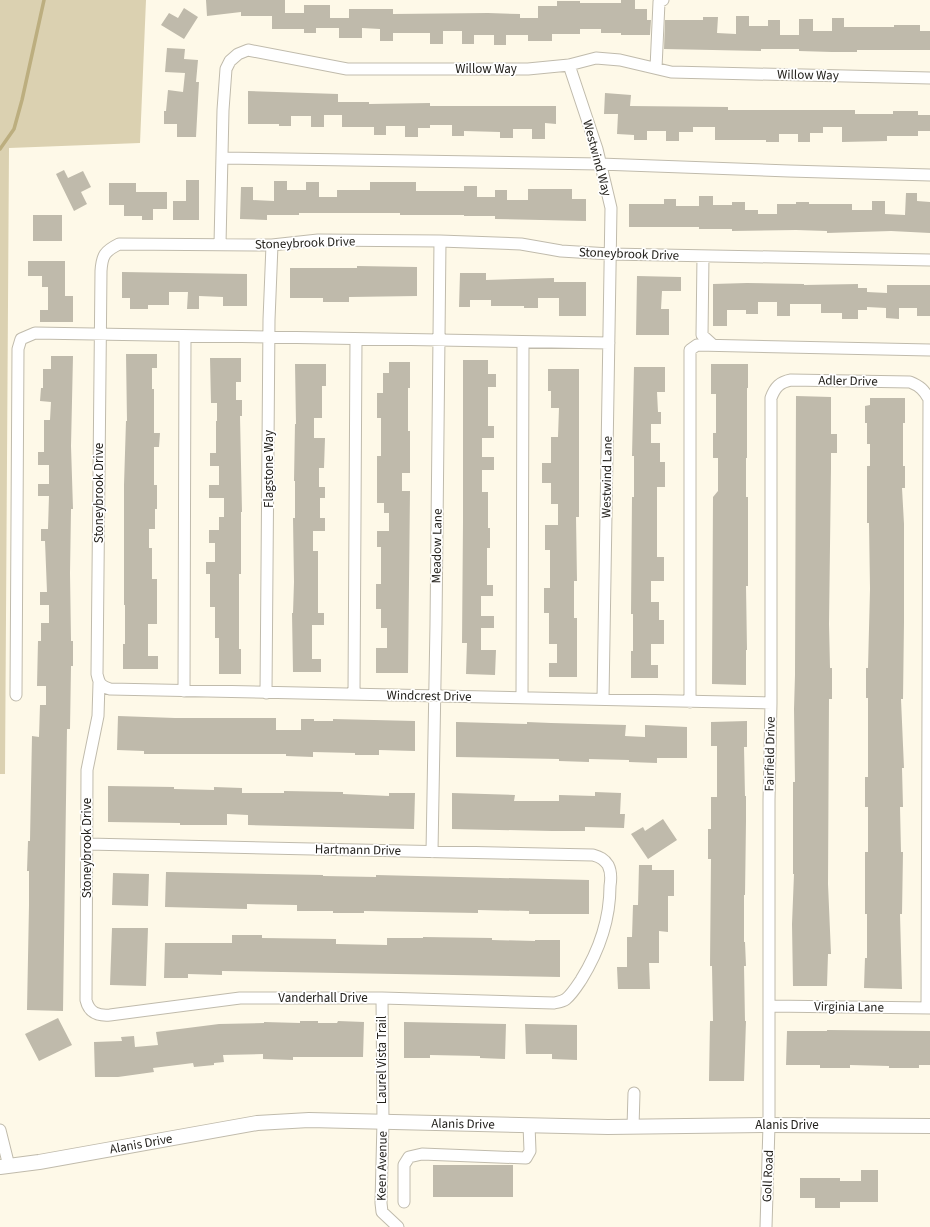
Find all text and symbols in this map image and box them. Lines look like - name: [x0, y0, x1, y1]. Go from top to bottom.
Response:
- street label: Willow Way: [455, 60, 517, 78]
- street label: Willow Way: [777, 65, 839, 85]
- street label: Westwind Way: [578, 118, 616, 198]
- street label: Stoneybrook Drive: [254, 232, 356, 254]
- street label: Stoneybrook Drive: [578, 243, 680, 265]
- street label: Adler Drive: [818, 371, 878, 391]
- street label: Flagstone Way: [260, 430, 278, 508]
- street label: Westwind Lane: [597, 436, 617, 518]
- street label: Stoneybrook Drive: [90, 443, 108, 543]
- street label: Meadow Lane: [427, 508, 447, 584]
- street label: Windcrest Drive: [386, 686, 472, 706]
- street label: Fairfield Drive: [760, 716, 780, 792]
- street label: Stoneybrook Drive: [78, 798, 96, 898]
- street label: Hartmann Drive: [315, 840, 401, 860]
- street label: Vanderhall Drive: [278, 989, 368, 1007]
- street label: Virginia Lane: [814, 997, 884, 1017]
- street label: Laurel Vista Trail: [373, 1016, 391, 1104]
- street label: Alanis Drive: [431, 1114, 495, 1134]
- street label: Alanis Drive: [755, 1116, 819, 1134]
- street label: Alanis Drive: [108, 1130, 174, 1158]
- street label: Keen Avenue: [372, 1131, 392, 1201]
- street label: Goll Road: [758, 1150, 778, 1202]

